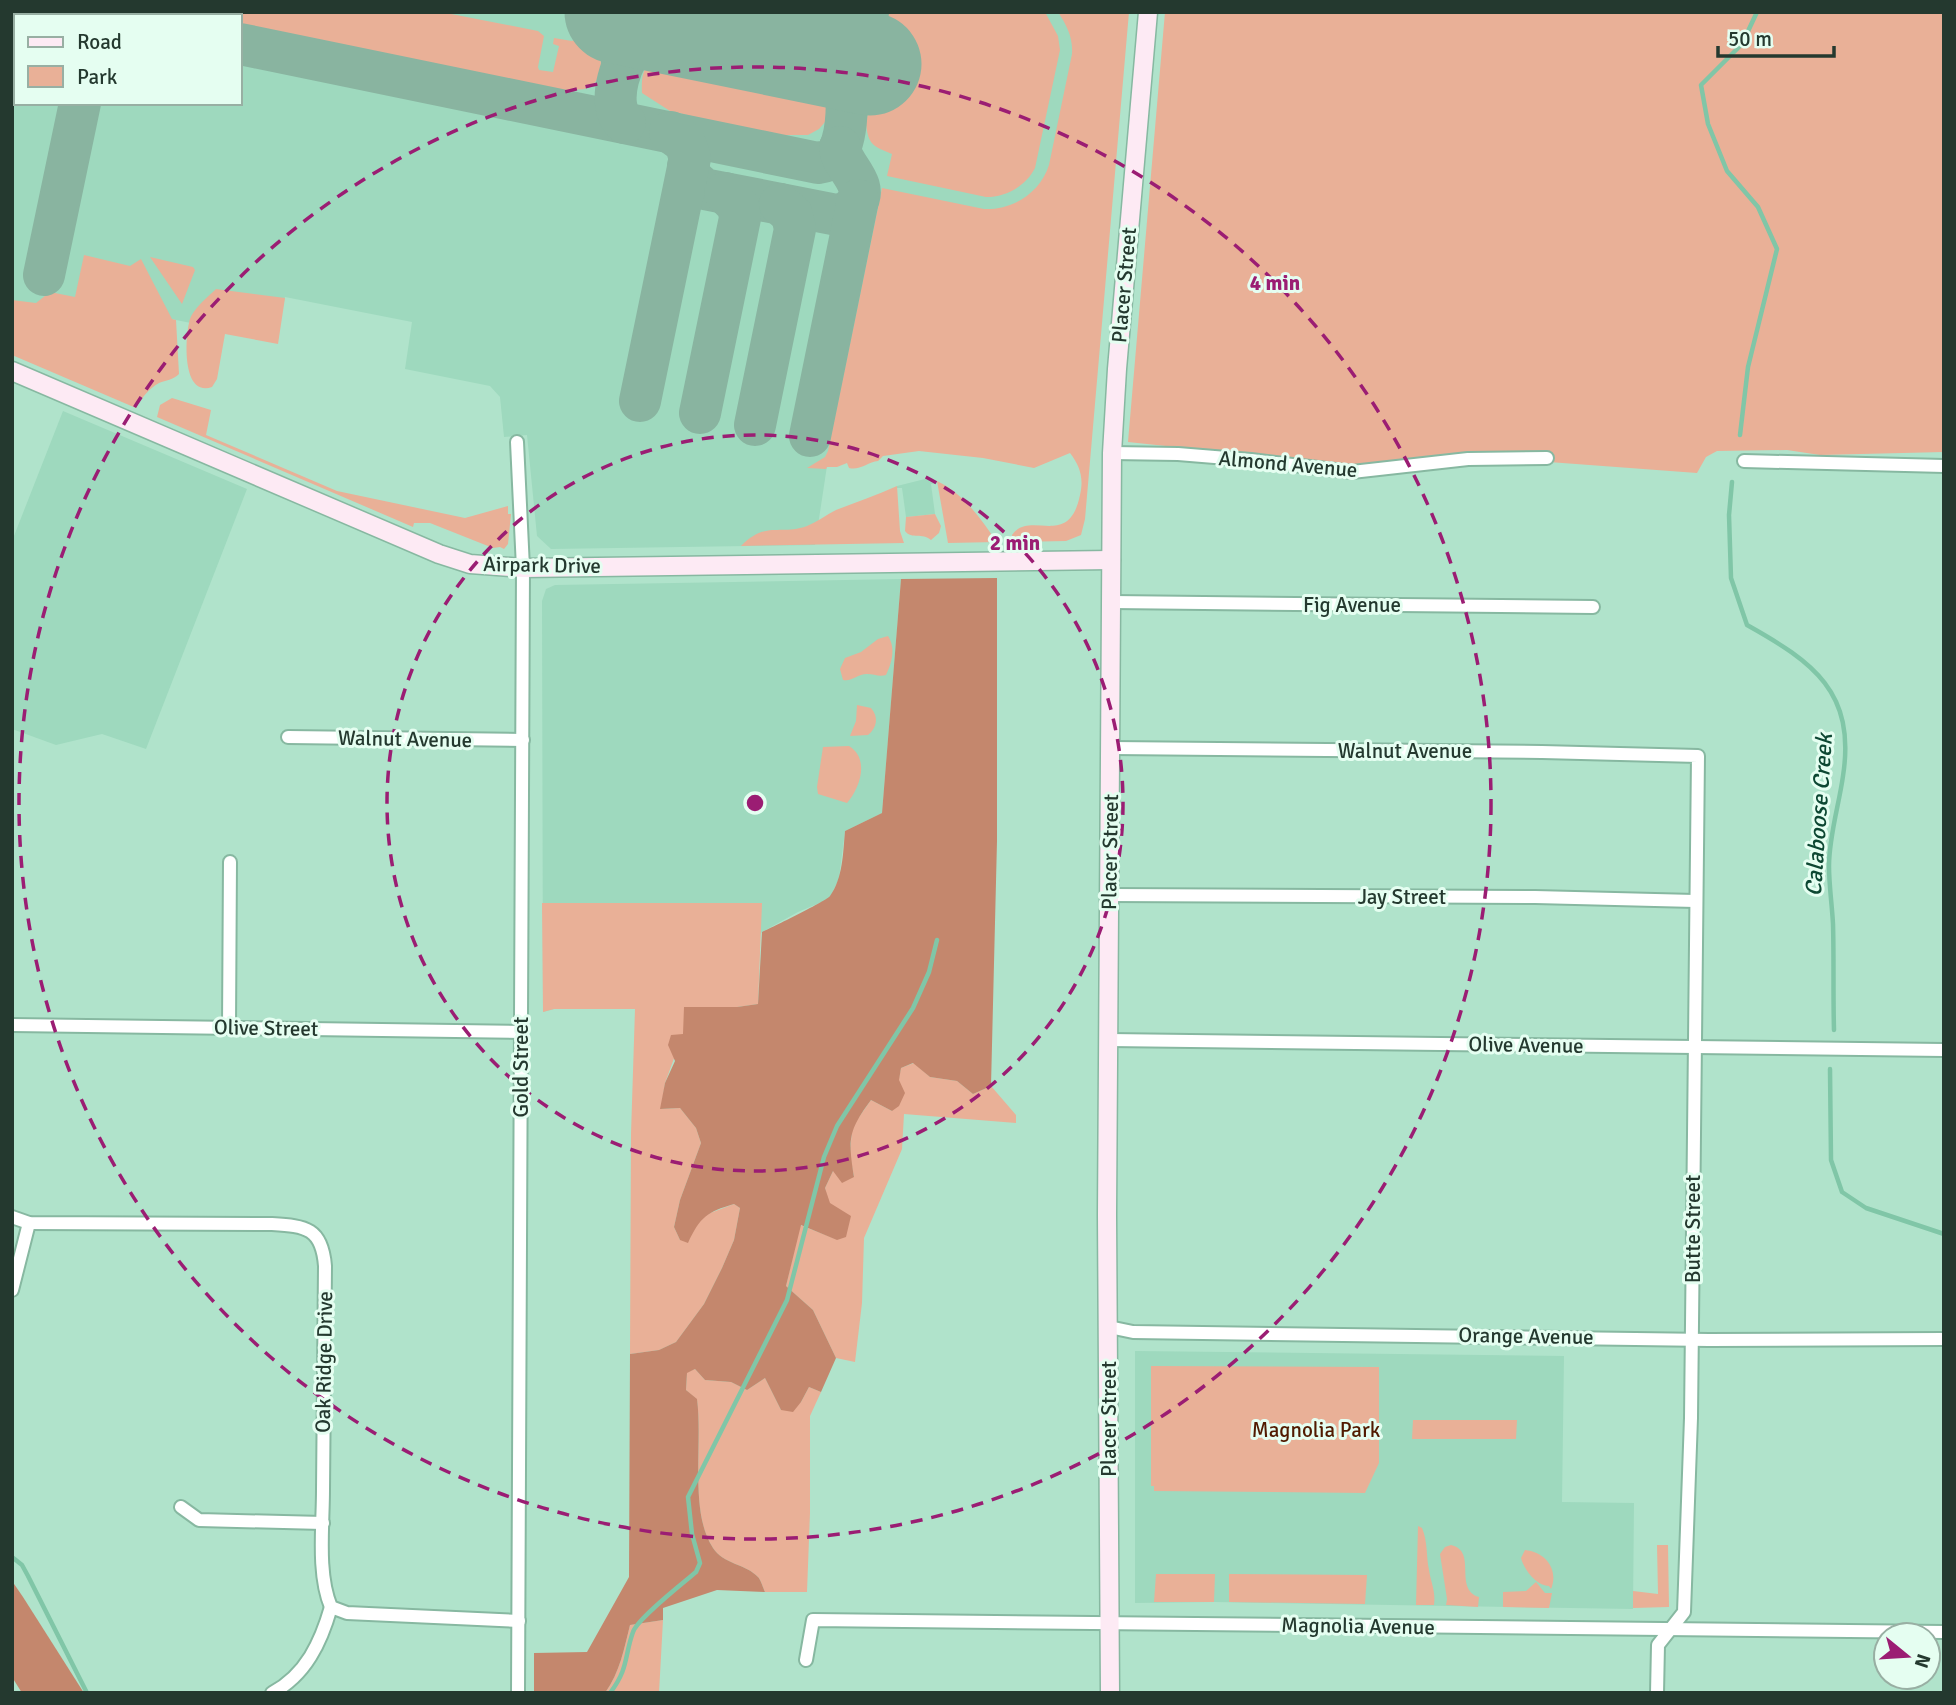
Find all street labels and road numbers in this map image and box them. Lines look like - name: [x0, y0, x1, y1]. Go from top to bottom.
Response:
- street label: Placer Street: [1106, 226, 1142, 344]
- street label: Almond Avenue: [1217, 445, 1359, 483]
- street label: Airpark Drive: [483, 551, 601, 579]
- street label: Fig Avenue: [1303, 592, 1401, 618]
- street label: Walnut Avenue: [338, 725, 472, 753]
- street label: Walnut Avenue: [1338, 738, 1472, 764]
- street label: Placer Street: [1096, 794, 1124, 910]
- street label: Jay Street: [1358, 884, 1446, 910]
- street label: Olive Street: [214, 1014, 318, 1042]
- street label: Gold Street: [508, 1017, 534, 1117]
- street label: Olive Avenue: [1468, 1031, 1584, 1059]
- street label: Butte Street: [1680, 1175, 1706, 1283]
- street label: Oak Ridge Drive: [310, 1291, 338, 1433]
- street label: Orange Avenue: [1458, 1322, 1594, 1350]
- street label: Placer Street: [1096, 1361, 1122, 1477]
- street label: Magnolia Avenue: [1281, 1612, 1435, 1640]

